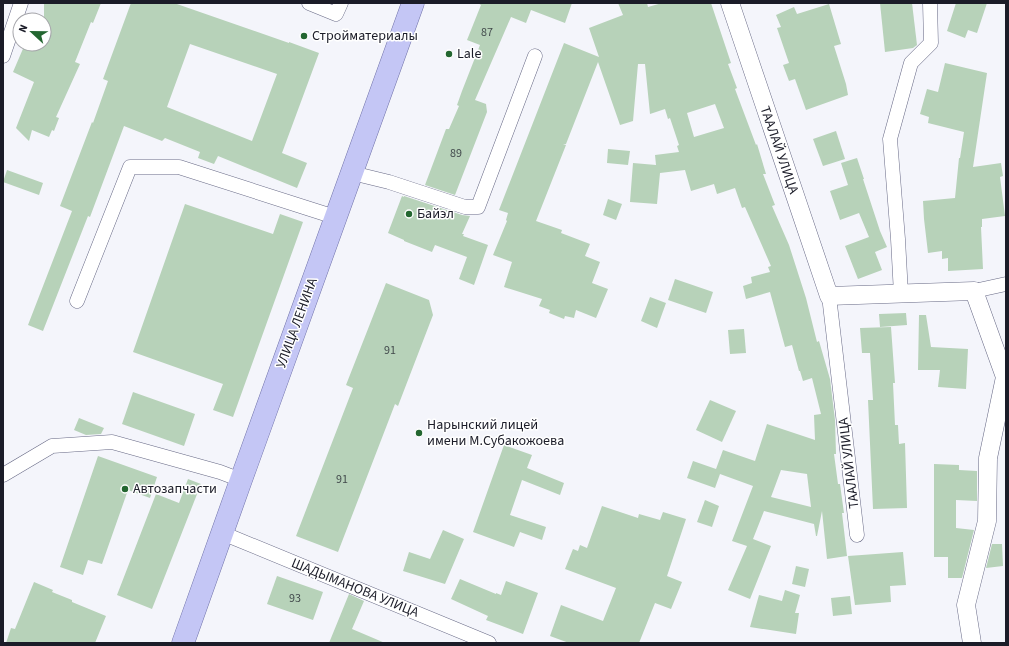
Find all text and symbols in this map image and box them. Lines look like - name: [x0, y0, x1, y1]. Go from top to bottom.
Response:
- north arrow: [12, 12, 52, 52]
- text: N: [15, 22, 32, 35]
- house number: 87: [481, 24, 493, 41]
- place label: Стройматериалы: [312, 26, 418, 46]
- marker: Стройматериалы: [299, 31, 309, 41]
- place label: Lale: [457, 44, 481, 64]
- marker: Lale: [444, 49, 454, 59]
- street label: ТААЛАЙ УЛИЦА: [755, 103, 803, 197]
- house number: 89: [450, 145, 462, 162]
- place label: Байэл: [417, 204, 454, 224]
- marker: Байэл: [404, 209, 414, 219]
- street label: УЛИЦА ЛЕНИНА: [271, 275, 323, 371]
- house number: 91: [384, 342, 396, 359]
- place label: Нарынский лицей имени М.Субакожоева: [427, 415, 564, 451]
- street label: ТААЛАЙ УЛИЦА: [833, 416, 865, 510]
- marker: Нарынский лицей имени М.Субакожоева: [414, 428, 424, 438]
- house number: 91: [336, 471, 348, 488]
- place label: Автозапчасти: [133, 479, 217, 499]
- marker: Автозапчасти: [120, 484, 130, 494]
- street label: ШАДЫМАНОВА УЛИЦА: [288, 553, 422, 623]
- house number: 93: [289, 590, 301, 607]

